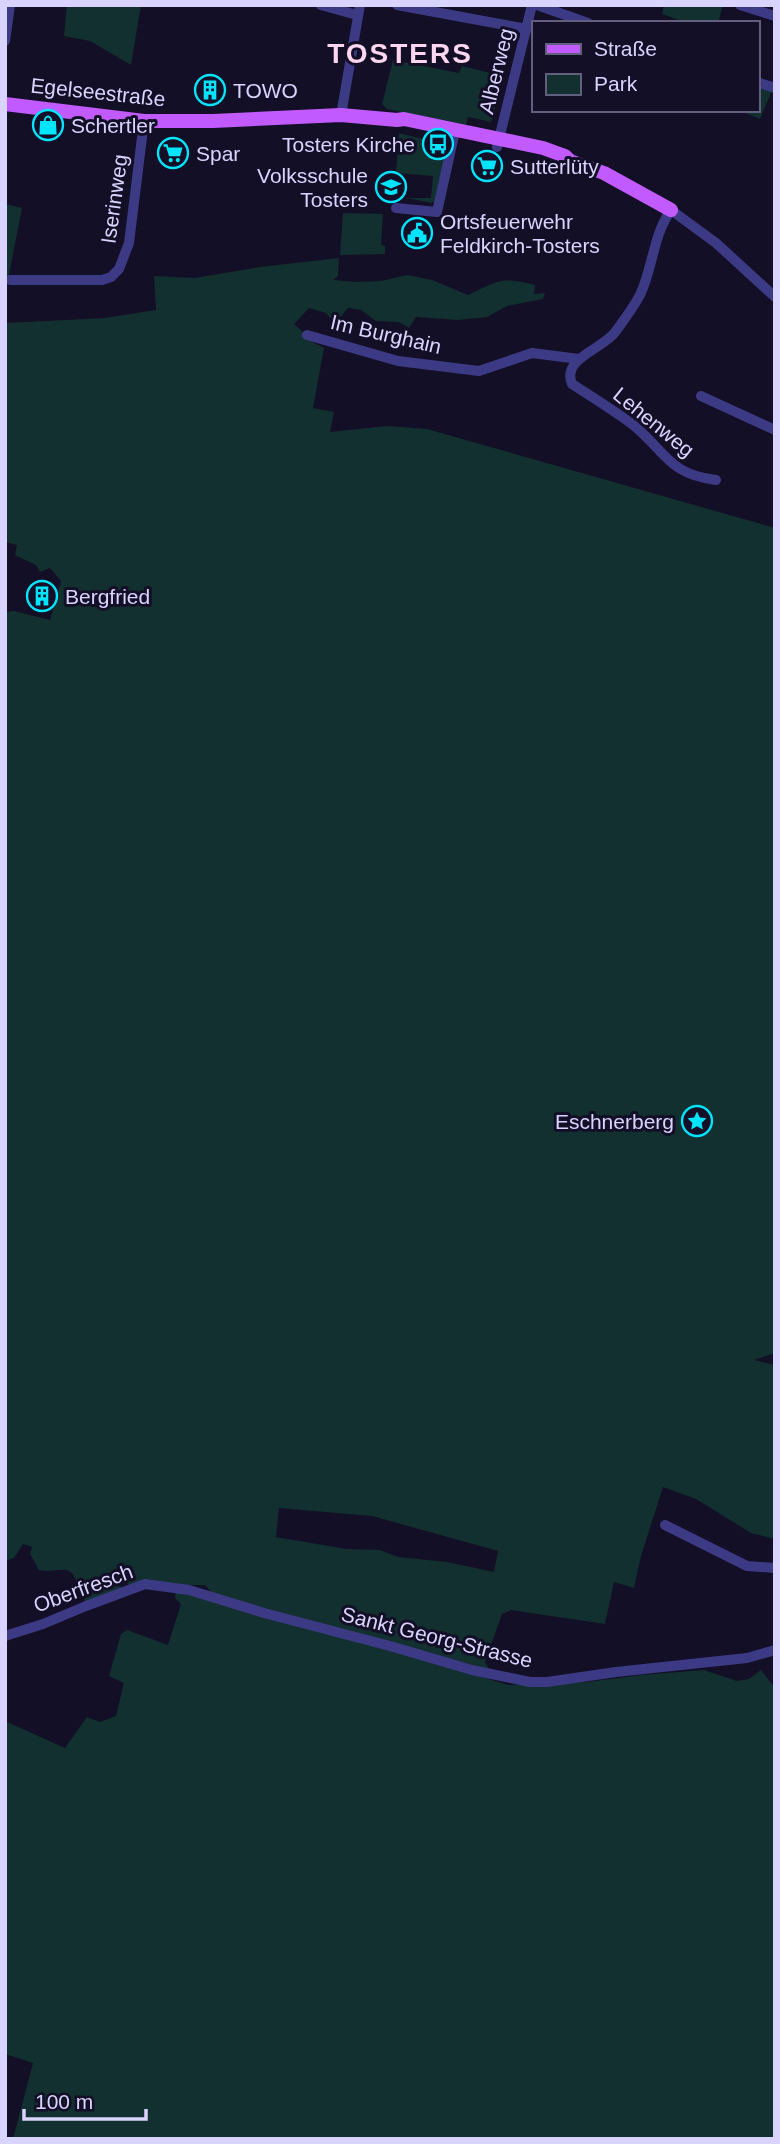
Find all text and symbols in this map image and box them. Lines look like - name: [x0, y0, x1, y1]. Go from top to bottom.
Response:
- legend: [532, 21, 759, 112]
- street label: Alberweg: [474, 26, 518, 116]
- text: Straße: [594, 37, 657, 60]
- district label: TOSTERS: [327, 38, 473, 69]
- text: Park: [594, 72, 638, 95]
- street label: Egelseestraße: [29, 73, 167, 111]
- building icon: TOWO: [193, 73, 227, 107]
- place label: TOWO: [233, 79, 298, 102]
- shop icon: Schertler: [31, 108, 65, 142]
- place label: Schertler: [71, 114, 155, 137]
- bus stop icon: Tosters Kirche: [421, 127, 455, 161]
- place label: Tosters Kirche: [282, 133, 415, 156]
- supermarket icon: Spar: [156, 136, 190, 170]
- place label: Spar: [196, 142, 240, 165]
- supermarket icon: Sutterlüty: [470, 149, 504, 183]
- street label: Iserinweg: [96, 153, 132, 245]
- place label: Sutterlüty: [510, 155, 599, 178]
- place label: Volksschule Tosters: [257, 164, 368, 211]
- school or university icon: Volksschule Tosters: [374, 170, 408, 204]
- place label: Ortsfeuerwehr Feldkirch-Tosters: [440, 210, 600, 257]
- public building icon: Ortsfeuerwehr Feldkirch-Tosters: [400, 216, 434, 250]
- street label: Im Burghain: [328, 310, 444, 358]
- street label: Lehenweg: [609, 383, 699, 461]
- building icon: Bergfried: [25, 579, 59, 613]
- place label: Bergfried: [65, 585, 150, 608]
- place icon: Eschnerberg: [680, 1104, 714, 1138]
- place label: Eschnerberg: [555, 1110, 674, 1133]
- street label: Oberfresch: [30, 1559, 136, 1617]
- street label: Sankt Georg-Strasse: [339, 1602, 535, 1672]
- scale bar: [24, 2078, 147, 2122]
- text: 100 m: [35, 2090, 93, 2113]

